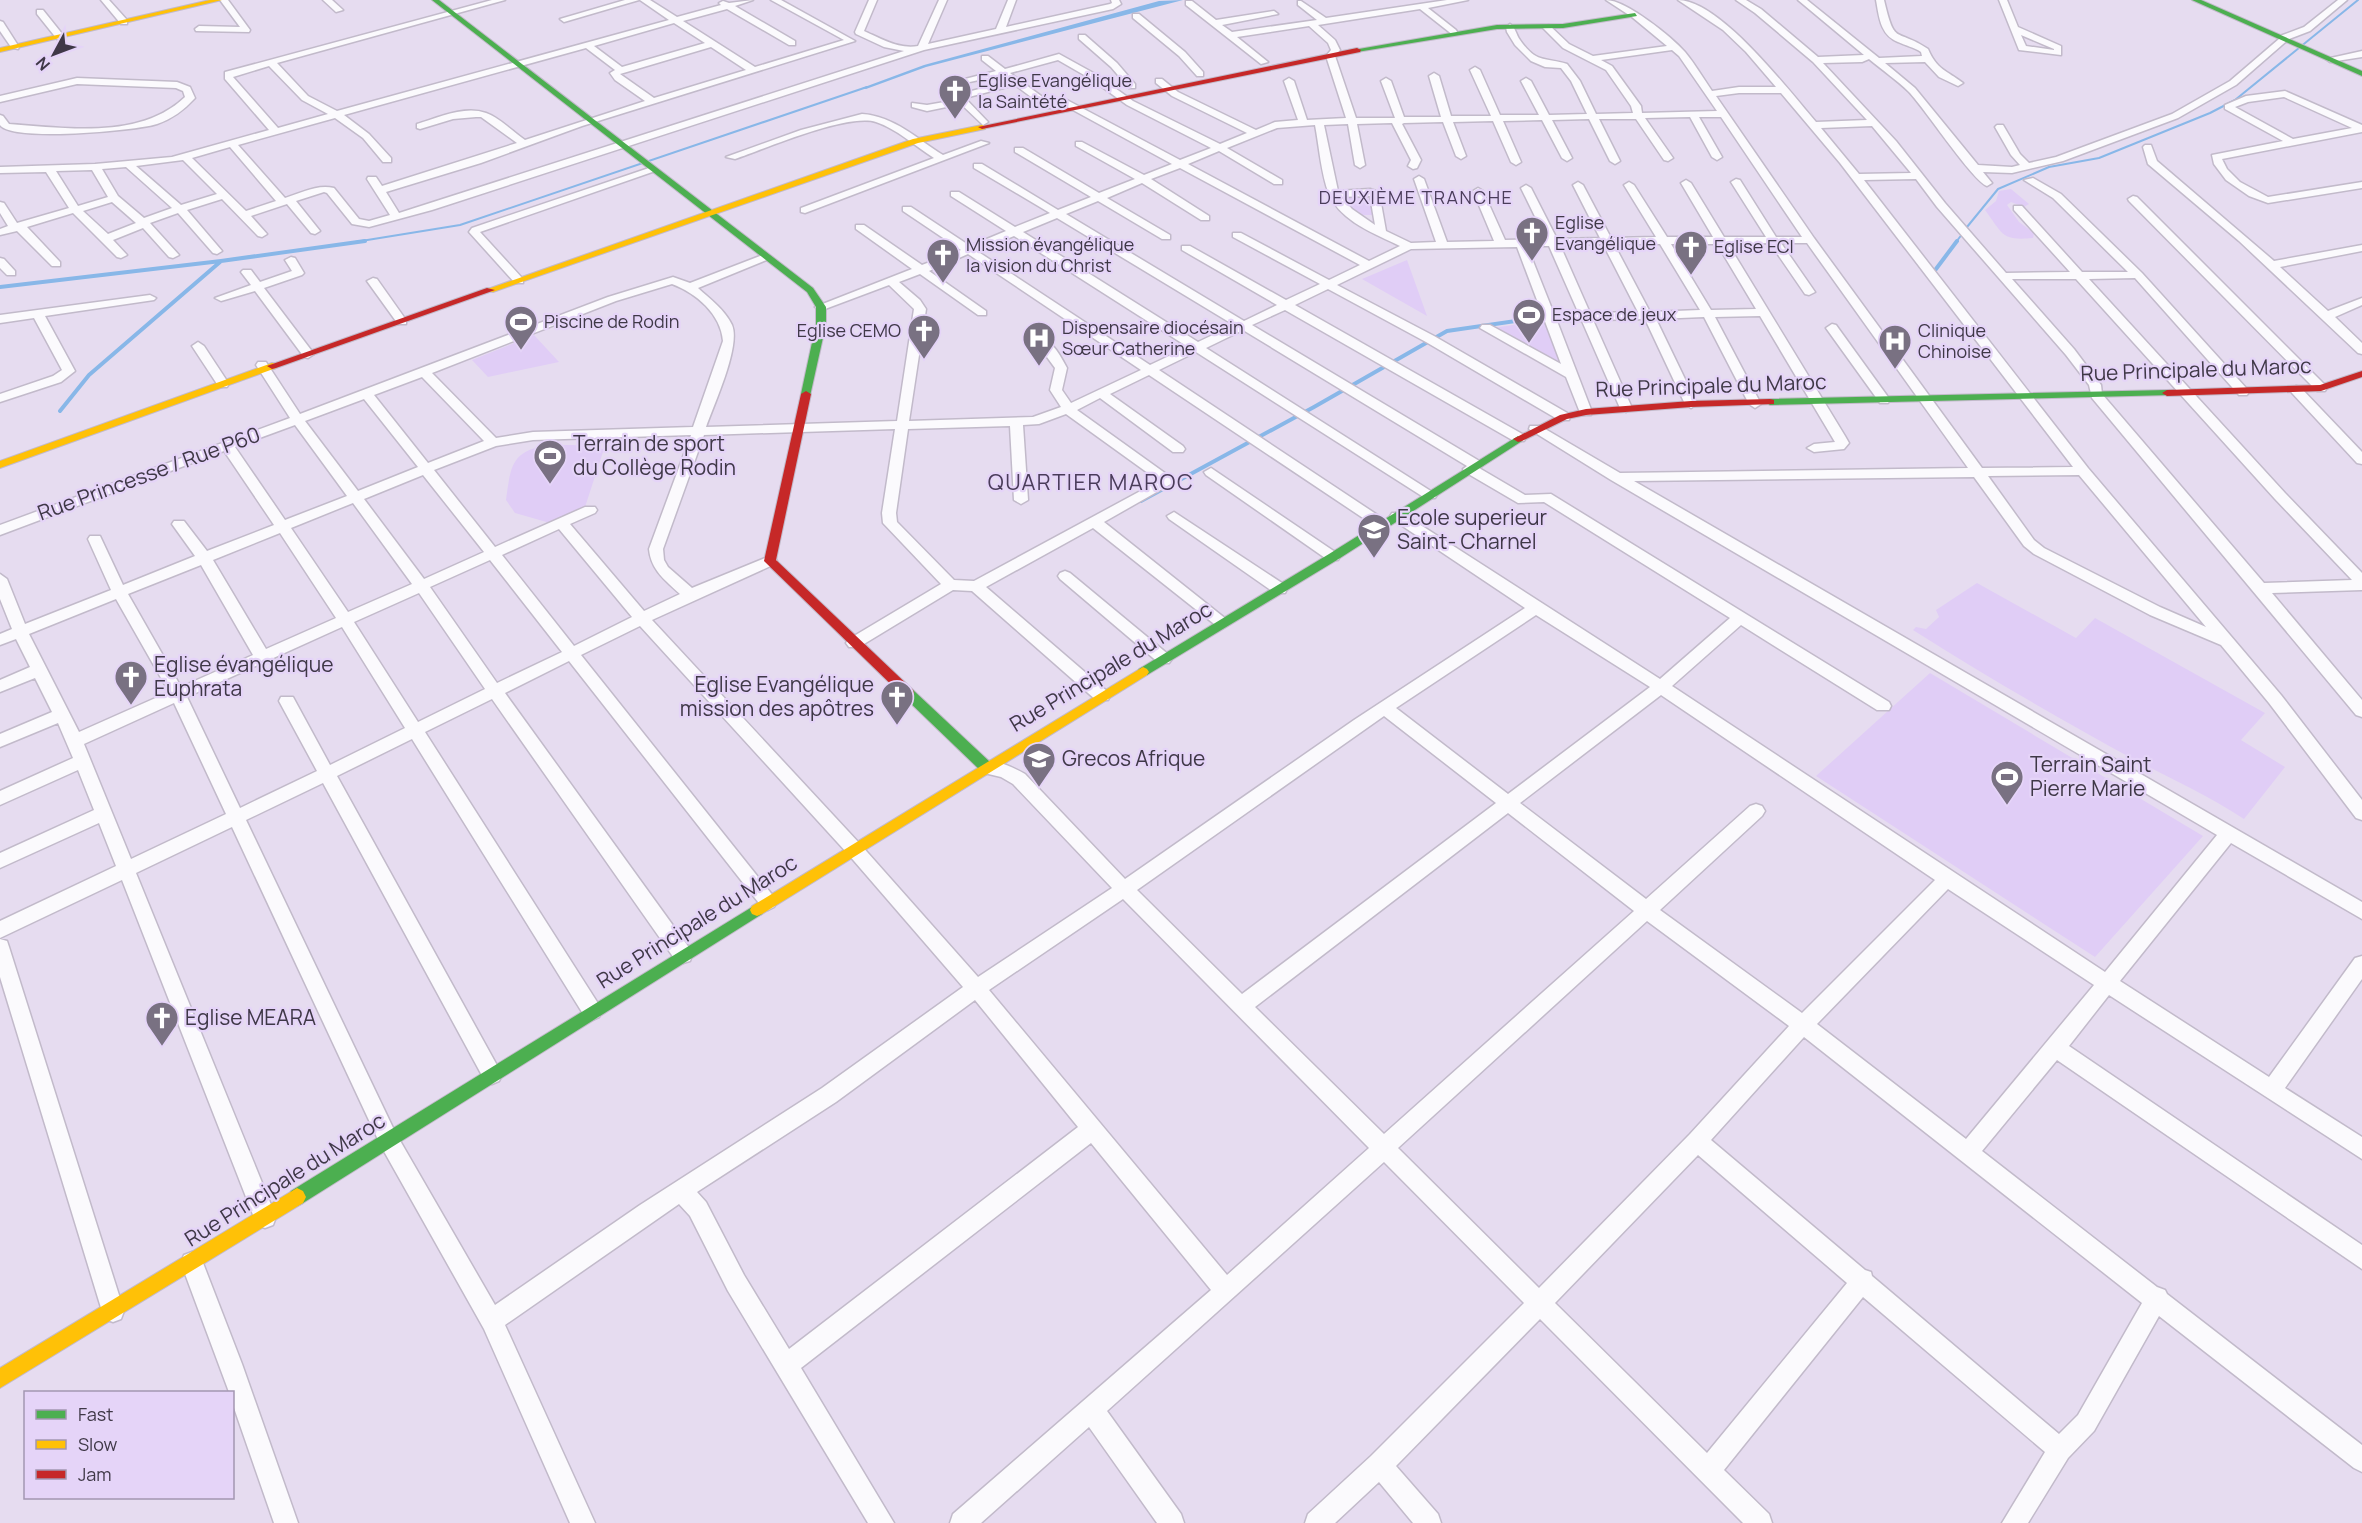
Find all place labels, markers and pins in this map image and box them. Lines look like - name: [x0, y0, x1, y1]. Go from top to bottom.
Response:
- place label: Eglise Evangélique la Saintété: [978, 68, 1132, 113]
- church icon: Eglise Evangélique la Saintété: [937, 73, 973, 120]
- place label: Eglise Evangélique: [1555, 210, 1656, 255]
- church icon: Eglise Evangélique: [1514, 215, 1550, 262]
- church icon: Eglise ECI: [1673, 229, 1709, 276]
- place label: Mission évangélique la vision du Christ: [966, 232, 1134, 277]
- place label: Eglise ECI: [1714, 234, 1794, 258]
- church icon: Mission évangélique la vision du Christ: [925, 237, 961, 284]
- sports icon: Espace de jeux: [1511, 297, 1547, 344]
- place label: Espace de jeux: [1552, 302, 1677, 326]
- sports icon: Piscine de Rodin: [503, 304, 539, 351]
- place label: Piscine de Rodin: [544, 309, 680, 333]
- church icon: Eglise CEMO: [906, 313, 942, 360]
- place label: Dispensaire diocésain Sœur Catherine: [1062, 315, 1244, 360]
- place label: Eglise CEMO: [797, 318, 901, 342]
- place label: Clinique Chinoise: [1918, 318, 1991, 363]
- hospital icon: Dispensaire diocésain Sœur Catherine: [1021, 320, 1057, 367]
- hospital icon: Clinique Chinoise: [1877, 323, 1913, 370]
- place label: Terrain de sport du Collège Rodin: [573, 429, 736, 481]
- sports icon: Terrain de sport du Collège Rodin: [532, 438, 568, 485]
- place label: Ecole superieur Saint- Charnel: [1397, 503, 1548, 555]
- school or university icon: Ecole superieur Saint- Charnel: [1356, 512, 1392, 559]
- place label: Eglise évangélique Euphrata: [154, 650, 333, 702]
- church icon: Eglise évangélique Euphrata: [113, 659, 149, 706]
- place label: Eglise Evangélique mission des apôtres: [680, 670, 874, 722]
- church icon: Eglise Evangélique mission des apôtres: [879, 679, 915, 726]
- school or university icon: Grecos Afrique: [1021, 741, 1057, 788]
- place label: Grecos Afrique: [1062, 744, 1205, 772]
- place label: Terrain Saint Pierre Marie: [2030, 750, 2152, 802]
- sports icon: Terrain Saint Pierre Marie: [1989, 759, 2025, 806]
- church icon: Eglise MEARA: [144, 1000, 180, 1047]
- place label: Eglise MEARA: [185, 1003, 316, 1031]

